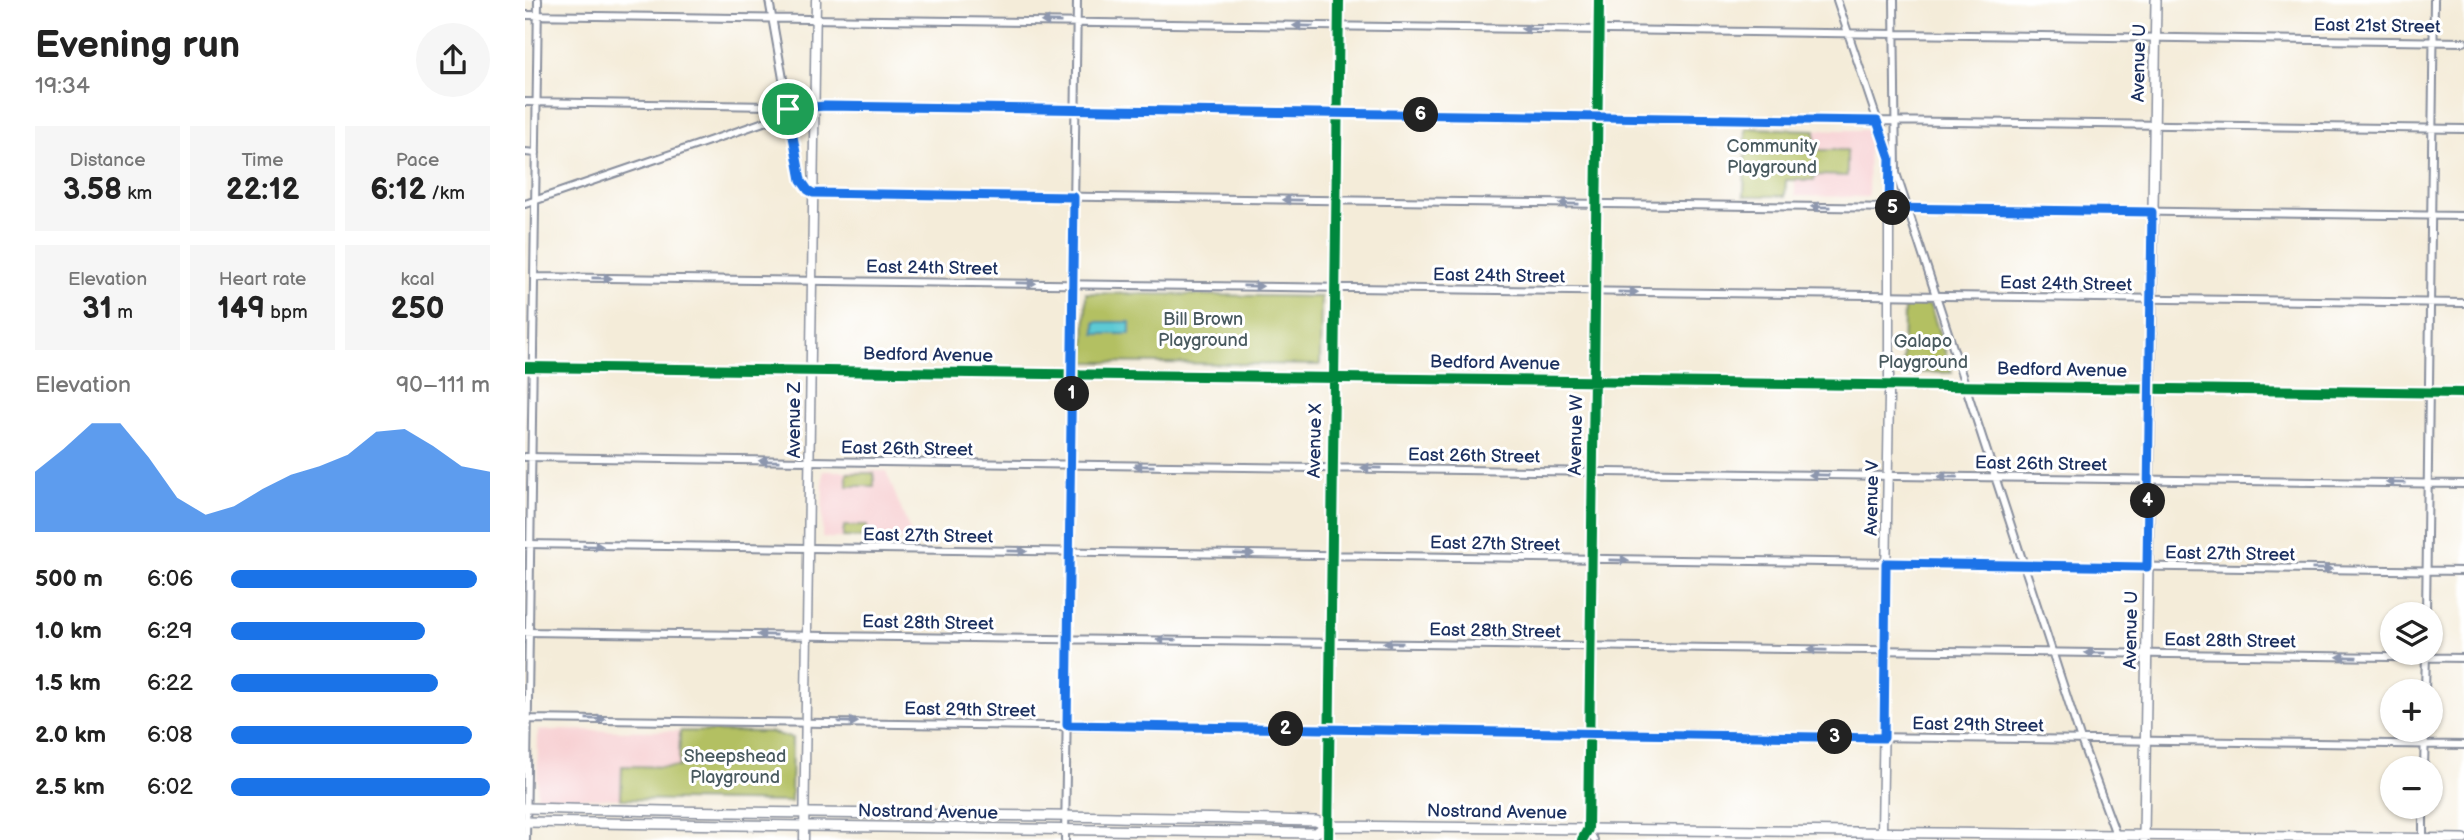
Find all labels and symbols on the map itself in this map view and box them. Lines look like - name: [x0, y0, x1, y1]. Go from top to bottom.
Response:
- street label: East 21st Street: [2313, 14, 2441, 38]
- one-way arrow: [1040, 16, 1062, 28]
- one-way arrow: [1292, 20, 1314, 32]
- one-way arrow: [1519, 23, 1541, 35]
- street label: Avenue U: [2128, 24, 2150, 102]
- pin: [758, 79, 818, 139]
- pin: 6: [1403, 97, 1439, 132]
- park label: Community Playground: [1727, 136, 1818, 178]
- pin: 5: [1875, 190, 1911, 226]
- one-way arrow: [1281, 194, 1303, 206]
- one-way arrow: [1558, 198, 1580, 210]
- one-way arrow: [1810, 202, 1832, 213]
- street label: East 24th Street: [866, 256, 999, 280]
- street label: East 24th Street: [1433, 264, 1566, 288]
- one-way arrow: [592, 272, 614, 284]
- street label: East 24th Street: [2000, 272, 2133, 296]
- one-way arrow: [1015, 277, 1037, 289]
- one-way arrow: [1242, 280, 1264, 292]
- one-way arrow: [1617, 286, 1639, 298]
- park label: Bill Brown Playground: [1158, 309, 1248, 351]
- park label: Galapo Playground: [1878, 331, 1968, 373]
- street label: Bedford Avenue: [863, 343, 994, 367]
- street label: Bedford Avenue: [1430, 351, 1561, 375]
- street label: Bedford Avenue: [1997, 358, 2128, 382]
- pin: 1: [1055, 376, 1089, 412]
- street label: Avenue Z: [784, 382, 805, 458]
- street label: Avenue W: [1565, 394, 1587, 476]
- street label: Avenue X: [1304, 403, 1326, 478]
- street label: East 26th Street: [841, 437, 974, 461]
- street label: East 26th Street: [1408, 444, 1541, 468]
- street label: East 26th Street: [1975, 452, 2108, 476]
- one-way arrow: [758, 455, 780, 467]
- one-way arrow: [1133, 460, 1155, 472]
- street label: Avenue V: [1861, 460, 1883, 536]
- one-way arrow: [1360, 462, 1382, 474]
- one-way arrow: [1808, 469, 1830, 481]
- one-way arrow: [1937, 471, 1959, 483]
- one-way arrow: [2385, 477, 2407, 489]
- pin: 4: [2131, 484, 2165, 518]
- street label: East 27th Street: [863, 524, 994, 548]
- street label: East 27th Street: [1430, 532, 1561, 556]
- one-way arrow: [582, 540, 604, 551]
- street label: East 27th Street: [2165, 542, 2296, 566]
- one-way arrow: [1006, 545, 1028, 557]
- one-way arrow: [1233, 548, 1255, 560]
- one-way arrow: [1608, 554, 1630, 566]
- one-way arrow: [2311, 564, 2333, 575]
- street label: Avenue U: [2120, 591, 2142, 669]
- street label: East 28th Street: [862, 611, 995, 635]
- street label: East 28th Street: [1429, 619, 1562, 643]
- one-way arrow: [756, 629, 778, 640]
- street label: East 28th Street: [2164, 629, 2297, 653]
- one-way arrow: [1155, 634, 1177, 646]
- one-way arrow: [1382, 637, 1404, 649]
- one-way arrow: [1806, 644, 1828, 655]
- one-way arrow: [2084, 647, 2106, 659]
- one-way arrow: [2336, 651, 2358, 662]
- street label: East 29th Street: [904, 698, 1037, 722]
- pin: 2: [1269, 712, 1303, 746]
- one-way arrow: [585, 713, 607, 725]
- street label: East 29th Street: [1912, 713, 2045, 737]
- one-way arrow: [837, 716, 859, 728]
- pin: 3: [1817, 720, 1853, 754]
- park label: Sheepshead Playground: [684, 746, 786, 788]
- street label: Nostrand Avenue: [858, 800, 999, 824]
- street label: Nostrand Avenue: [1427, 800, 1568, 824]

